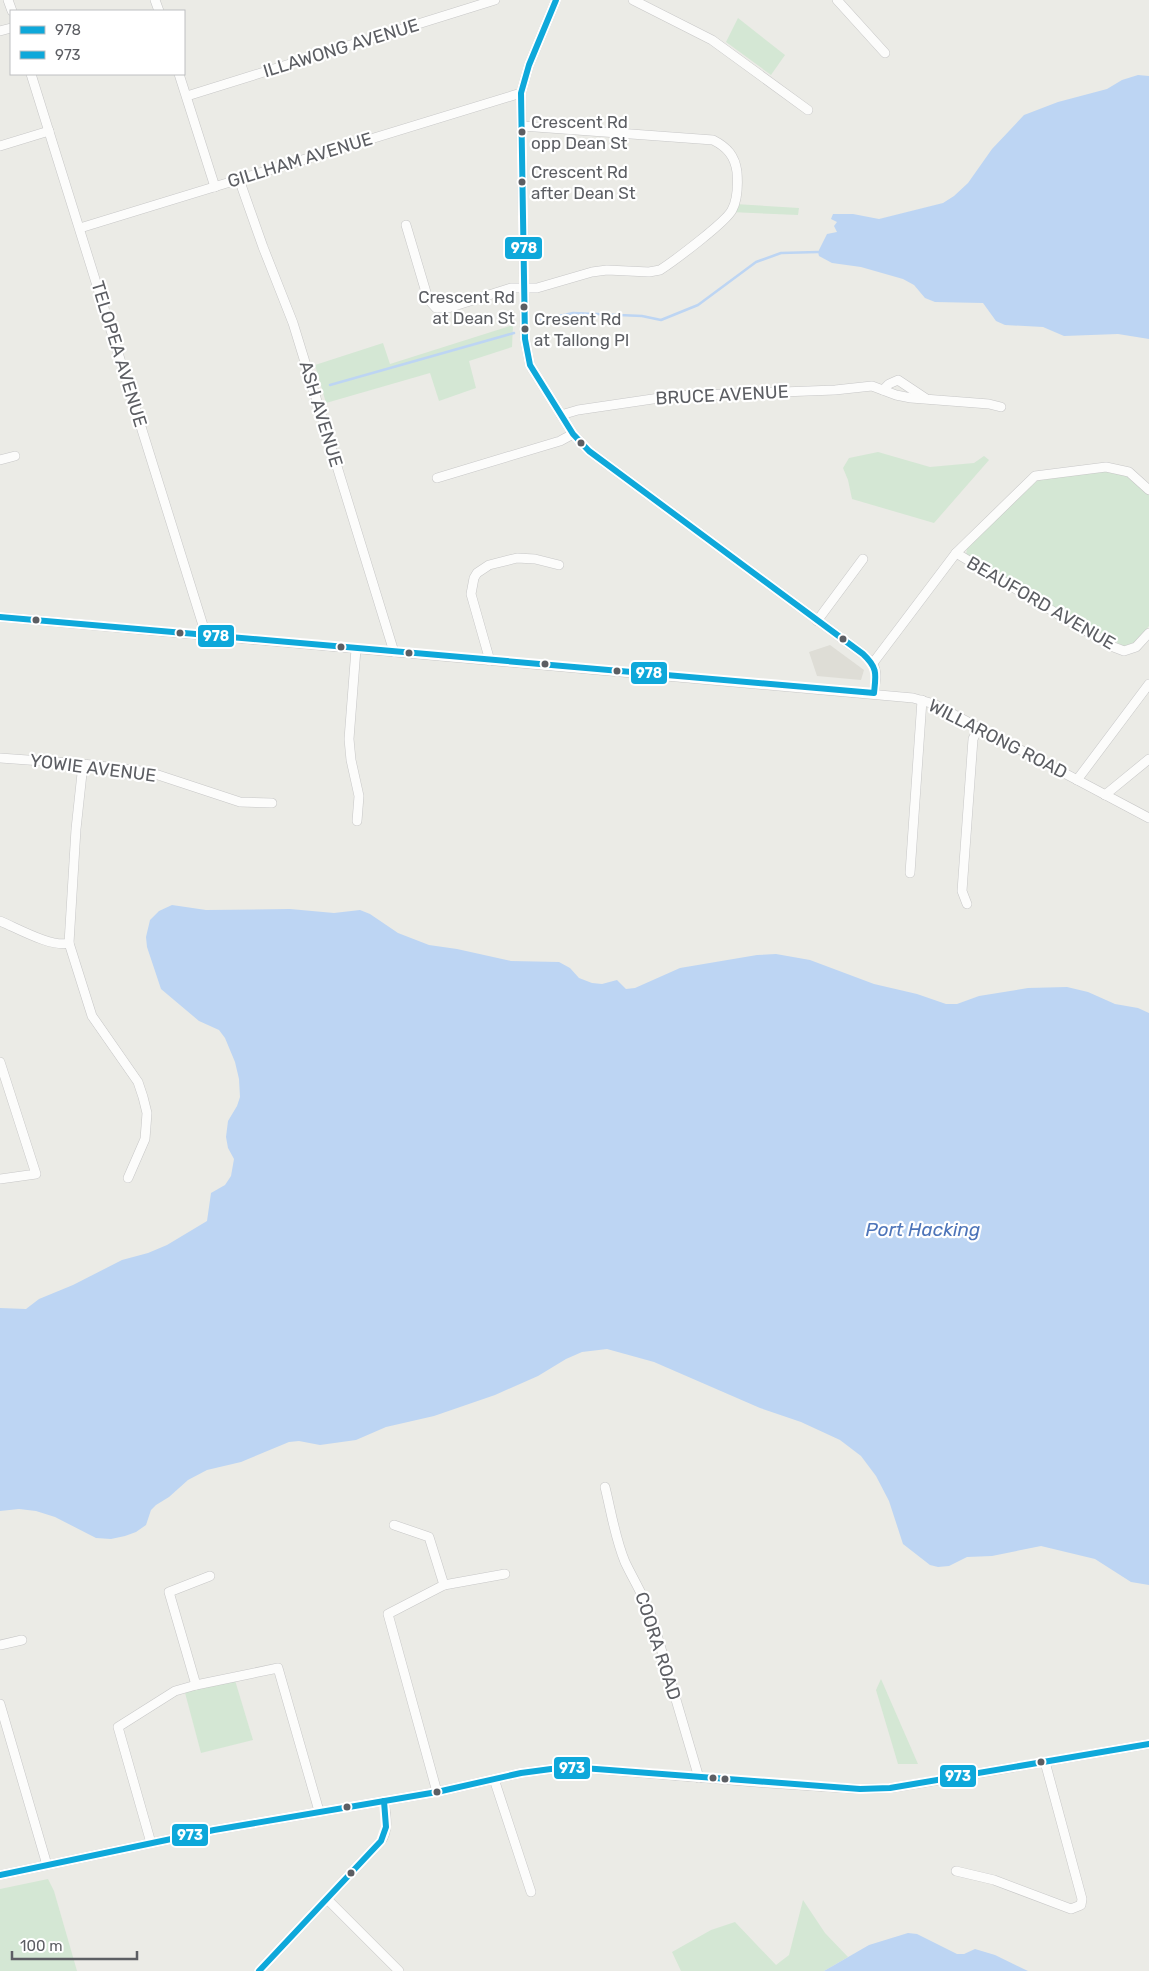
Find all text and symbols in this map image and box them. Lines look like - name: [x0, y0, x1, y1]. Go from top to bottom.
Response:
- legend: [10, 10, 185, 75]
- street label: ILLAWONG AVENUE: [260, 14, 422, 82]
- text: 978: [55, 21, 81, 39]
- text: 973: [55, 46, 81, 64]
- place label: Crescent Rd opp Dean St: [531, 112, 628, 153]
- street label: GILLHAM AVENUE: [225, 127, 375, 193]
- marker: Crescent Rd opp Dean St: [517, 127, 527, 137]
- place label: Crescent Rd after Dean St: [531, 162, 636, 203]
- marker: Crescent Rd after Dean St: [517, 177, 527, 187]
- line badge: 978: [504, 236, 543, 260]
- text: 978: [511, 240, 537, 257]
- street label: TELOPEA AVENUE: [86, 278, 152, 430]
- place label: Crescent Rd at Dean St: [418, 287, 515, 328]
- marker: Crescent Rd at Dean St: [519, 302, 529, 312]
- place label: Cresent Rd at Tallong Pl: [534, 309, 629, 350]
- marker: Cresent Rd at Tallong Pl: [520, 324, 530, 334]
- street label: ASH AVENUE: [294, 358, 348, 470]
- street label: BRUCE AVENUE: [655, 381, 789, 409]
- unlabelled marker: [576, 438, 586, 448]
- street label: BEAUFORD AVENUE: [963, 551, 1119, 655]
- unlabelled marker: [31, 615, 41, 625]
- line badge: 978: [197, 624, 235, 648]
- unlabelled marker: [175, 628, 185, 638]
- text: 978: [203, 628, 229, 645]
- unlabelled marker: [838, 634, 848, 644]
- unlabelled marker: [336, 642, 346, 652]
- unlabelled marker: [404, 648, 414, 658]
- unlabelled marker: [540, 659, 550, 669]
- line badge: 978: [630, 661, 668, 685]
- text: 978: [636, 665, 662, 682]
- unlabelled marker: [612, 666, 622, 676]
- street label: WILLARONG ROAD: [925, 694, 1071, 784]
- street label: YOWIE AVENUE: [29, 749, 157, 787]
- water label: Port Hacking: [866, 1218, 980, 1241]
- street label: COORA ROAD: [630, 1589, 686, 1703]
- line badge: 973: [553, 1756, 591, 1780]
- unlabelled marker: [1036, 1757, 1046, 1767]
- text: 973: [559, 1760, 585, 1777]
- line badge: 973: [939, 1764, 977, 1788]
- text: 973: [945, 1768, 971, 1785]
- unlabelled marker: [708, 1773, 718, 1783]
- unlabelled marker: [720, 1774, 730, 1784]
- unlabelled marker: [432, 1787, 442, 1797]
- unlabelled marker: [342, 1802, 352, 1812]
- line badge: 973: [171, 1823, 209, 1847]
- text: 973: [177, 1827, 203, 1844]
- unlabelled marker: [346, 1868, 356, 1878]
- scale bar: [12, 1928, 138, 1960]
- text: 100 m: [20, 1937, 62, 1955]

